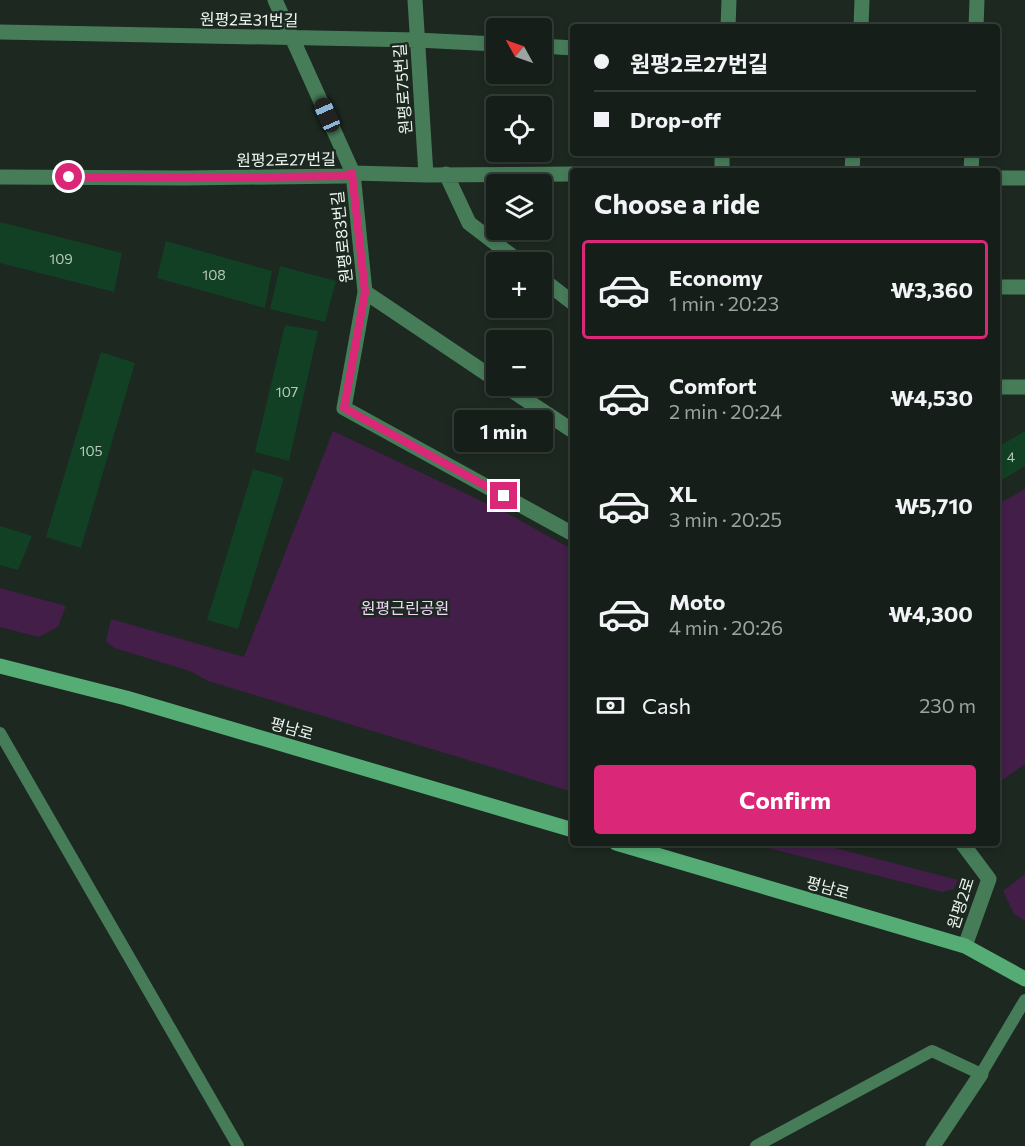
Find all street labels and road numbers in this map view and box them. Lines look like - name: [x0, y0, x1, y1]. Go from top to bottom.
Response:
- street label: 원평2로31번길: [200, 9, 298, 29]
- street label: 원평로75번길: [389, 43, 415, 135]
- street label: 원평2로27번길: [236, 149, 336, 169]
- street label: 원평로83번길: [327, 190, 355, 284]
- street label: 평남로: [268, 713, 316, 743]
- street label: 평남로: [804, 872, 852, 902]
- street label: 원평2로: [943, 875, 977, 931]

